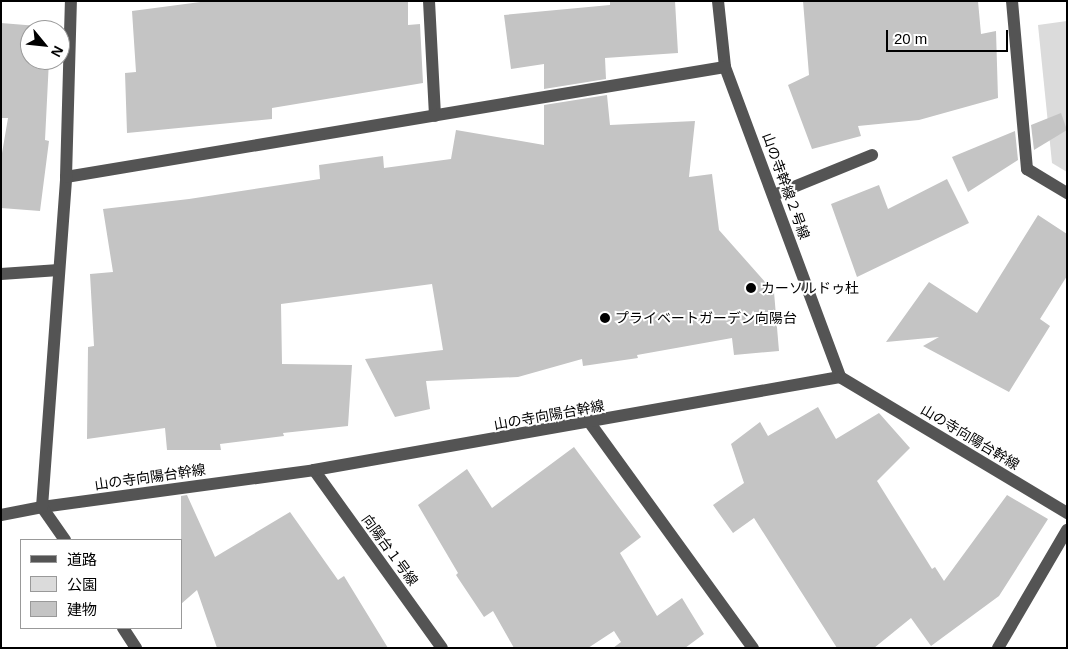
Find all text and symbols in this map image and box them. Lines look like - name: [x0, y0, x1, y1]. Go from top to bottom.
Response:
- north arrow: [20, 20, 70, 70]
- scale bar: [888, 20, 1010, 52]
- text: 20 m: [894, 30, 927, 47]
- text: N: [48, 43, 67, 60]
- street label: 山の寺幹線２号線: [759, 131, 813, 241]
- place label: カーソルドゥ杜: [761, 280, 859, 296]
- marker: カーソルドゥ杜: [745, 282, 757, 294]
- place label: プライベートガーデン向陽台: [615, 310, 797, 326]
- marker: プライベートガーデン向陽台: [599, 312, 611, 324]
- street label: 山の寺向陽台幹線: [492, 397, 606, 433]
- street label: 山の寺向陽台幹線: [918, 401, 1022, 473]
- street label: 山の寺向陽台幹線: [93, 461, 207, 493]
- street label: 向陽台１号線: [359, 511, 421, 589]
- legend: [20, 539, 182, 629]
- text: 道路: [67, 551, 97, 568]
- text: 公園: [67, 576, 97, 593]
- text: 建物: [67, 601, 97, 618]

